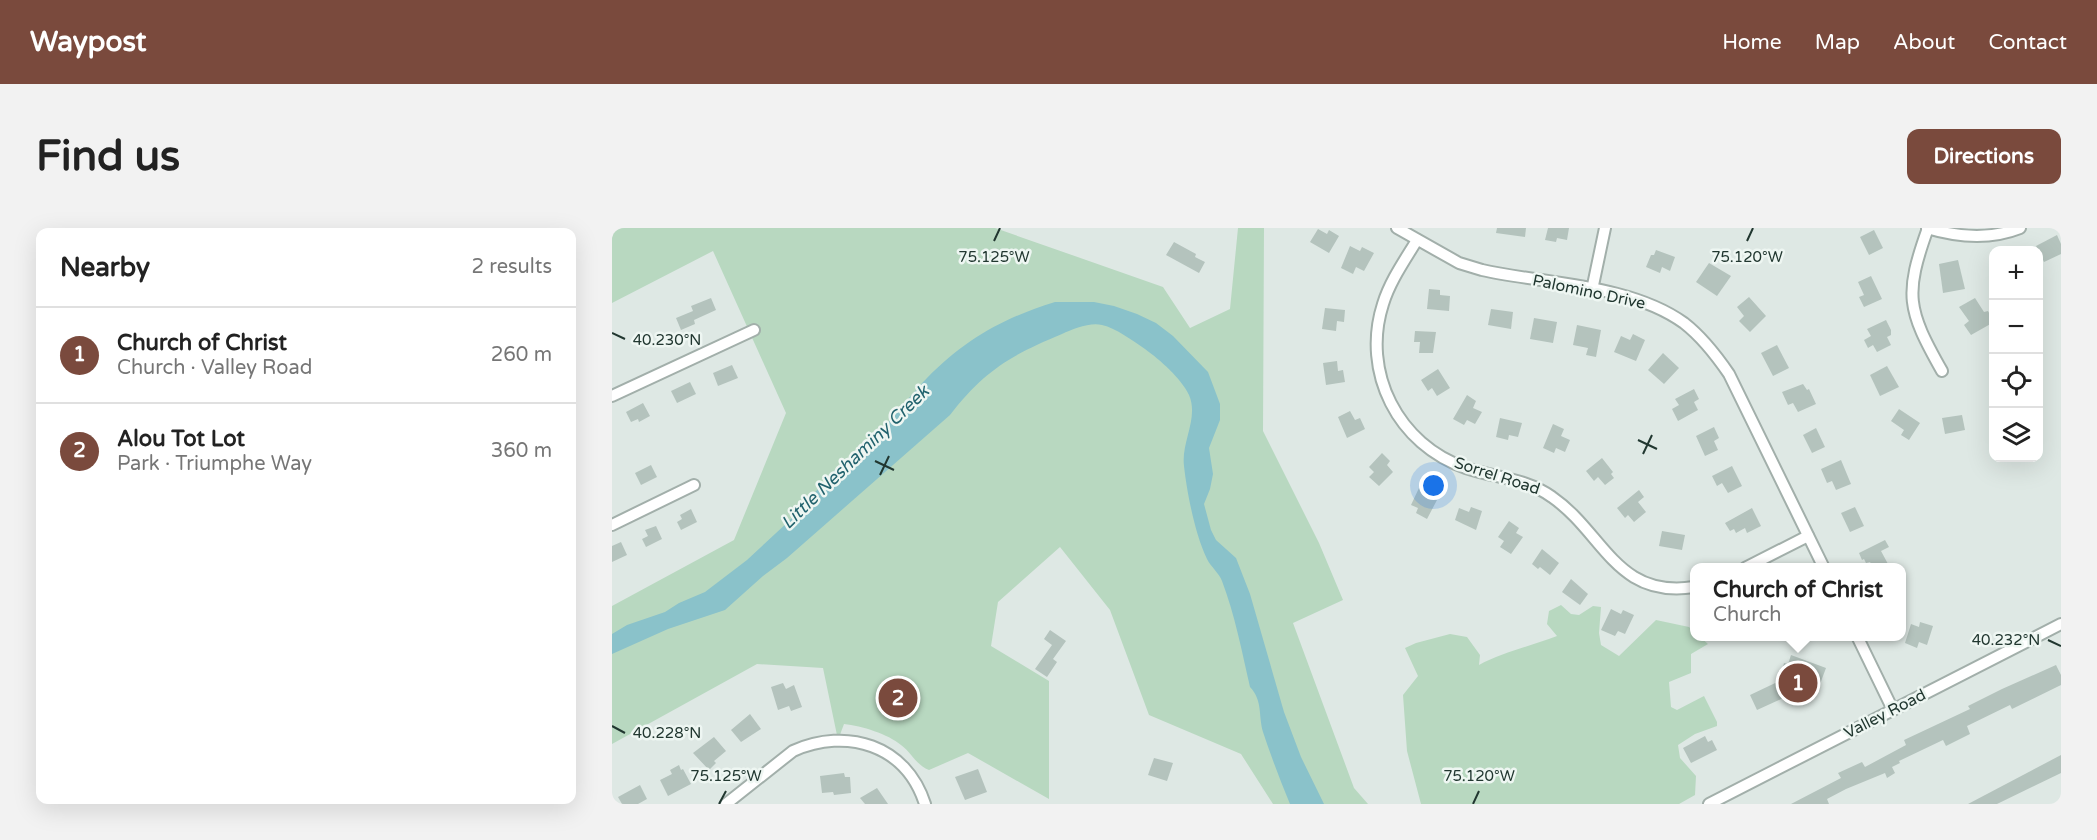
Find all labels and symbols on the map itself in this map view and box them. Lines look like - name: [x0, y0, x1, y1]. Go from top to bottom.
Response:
- text: 75.125°W: [958, 248, 1030, 266]
- text: 75.120°W: [1711, 248, 1783, 266]
- street label: Palomino Drive: [1531, 270, 1647, 314]
- text: 40.230°N: [633, 331, 701, 349]
- water label: Little Neshaminy Creek: [776, 380, 934, 533]
- street label: Sorrel Road: [1452, 453, 1542, 499]
- your location: [1419, 471, 1448, 500]
- text: 40.232°N: [1972, 631, 2040, 649]
- pin: 1: [1778, 660, 1818, 706]
- pin: 2: [878, 676, 918, 720]
- street label: Valley Road: [1841, 685, 1929, 743]
- text: 40.228°N: [633, 724, 701, 742]
- text: 75.125°W: [690, 767, 762, 785]
- text: 75.120°W: [1443, 767, 1515, 785]

